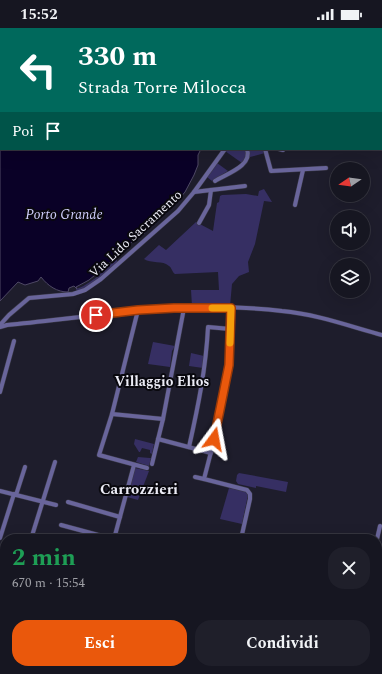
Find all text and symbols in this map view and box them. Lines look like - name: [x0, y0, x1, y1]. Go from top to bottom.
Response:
- text: 15:52: [20, 3, 58, 26]
- text: 330 m: [78, 35, 157, 78]
- icon: left: [12, 44, 64, 96]
- text: Strada Torre Milocca: [78, 74, 246, 101]
- text: Poi: [12, 120, 34, 143]
- icon: arrive: [42, 120, 64, 142]
- north arrow: [330, 162, 370, 202]
- map controls: [330, 162, 370, 298]
- street label: Via Lido Sacramento: [85, 185, 187, 282]
- water label: Porto Grande: [25, 204, 103, 225]
- button: sound: [330, 210, 370, 250]
- button: layers: [330, 258, 370, 298]
- pin: [79, 298, 113, 332]
- icon: arrive: [85, 304, 107, 326]
- district label: Villaggio Elios: [115, 371, 209, 392]
- position arrow: [193, 418, 235, 460]
- district label: Carrozzieri: [100, 478, 178, 501]
- text: 2 min: [12, 540, 76, 576]
- button: close: [328, 547, 370, 589]
- text: 670 m · 15:54: [12, 573, 85, 593]
- button: Esci: [12, 620, 187, 666]
- button: Condividi: [195, 620, 370, 666]

